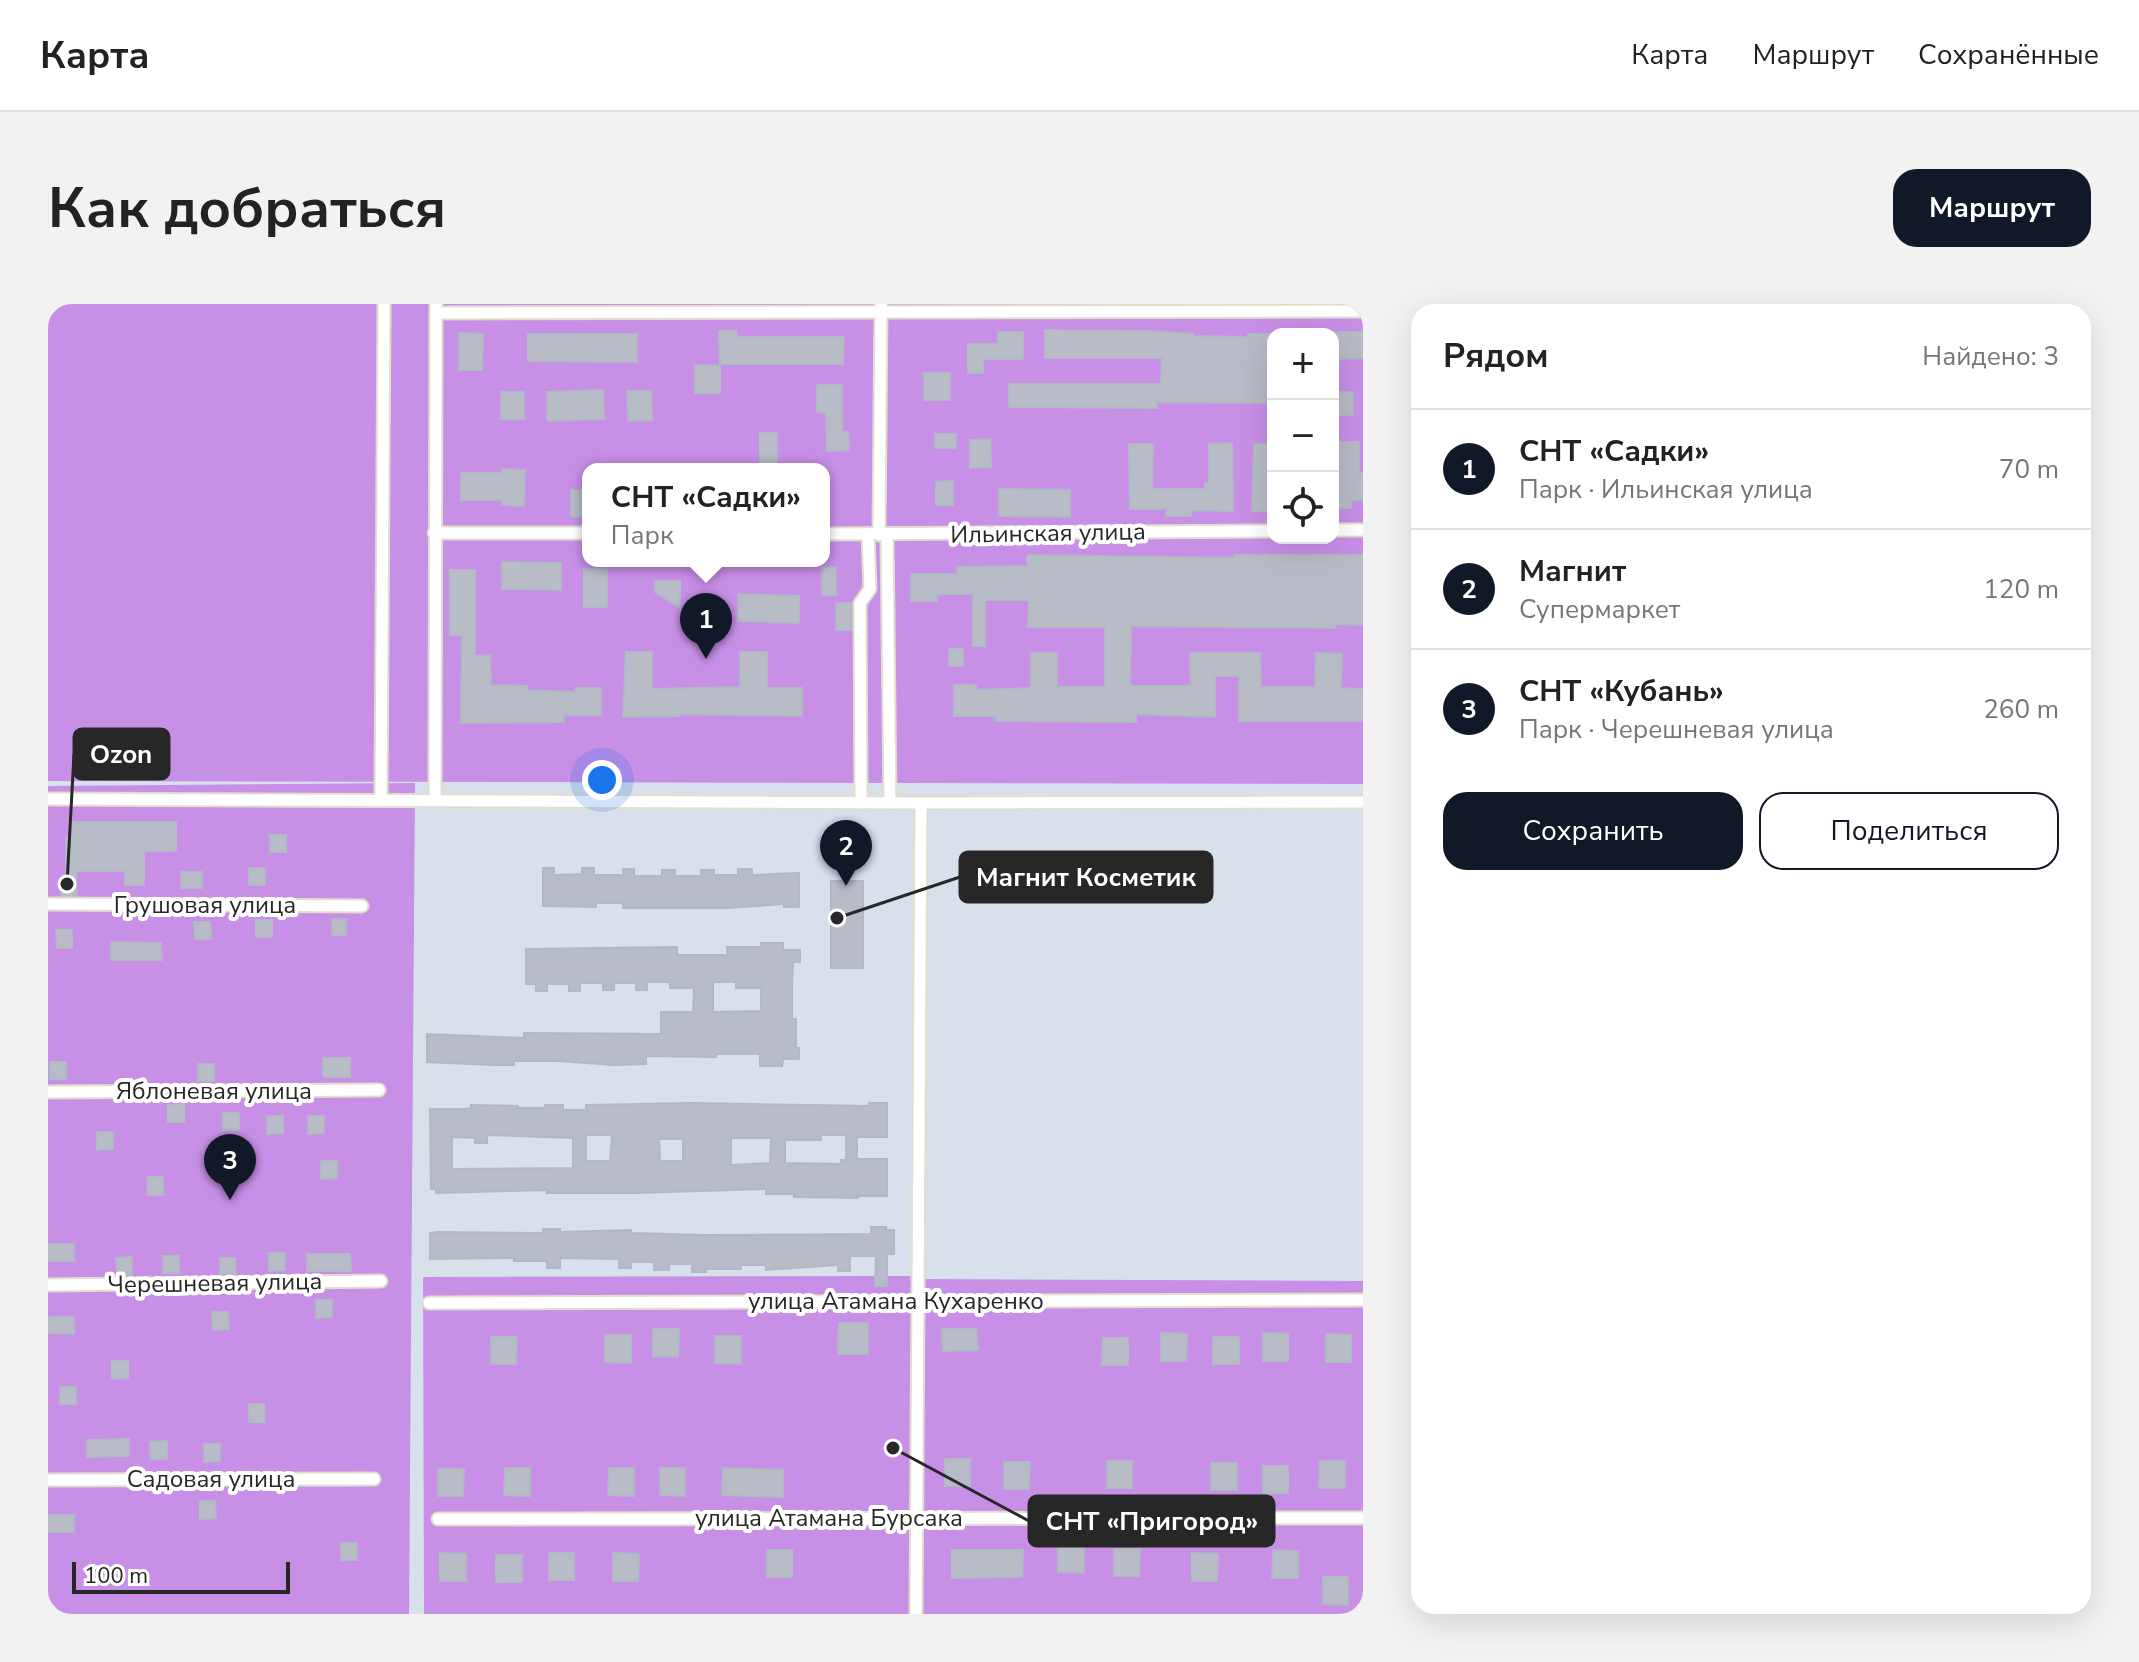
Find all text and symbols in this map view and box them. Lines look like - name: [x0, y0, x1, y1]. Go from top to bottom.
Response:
- text: Карта: [40, 30, 150, 81]
- text: Карта: [1631, 36, 1708, 74]
- text: Маршрут: [1752, 36, 1874, 74]
- text: Сохранённые: [1918, 36, 2099, 74]
- button: Маршрут: [1893, 169, 2091, 247]
- text: Как добраться: [48, 170, 446, 247]
- map controls: [1267, 328, 1339, 544]
- button: +: [1267, 328, 1339, 400]
- text: Рядом: [1443, 333, 1549, 379]
- text: Найдено: 3: [1922, 339, 2059, 374]
- button: −: [1267, 400, 1339, 472]
- text: СНТ «Садки»: [1519, 431, 1709, 472]
- text: 1: [1461, 452, 1477, 487]
- text: 70 m: [1999, 452, 2059, 487]
- popup: [582, 463, 830, 567]
- button: locate: [1267, 472, 1339, 544]
- text: Парк · Ильинская улица: [1519, 472, 1813, 507]
- text: СНТ «Садки»: [611, 477, 801, 518]
- street label: Ильинская улица: [950, 515, 1146, 551]
- text: Парк: [611, 518, 674, 553]
- text: Магнит: [1519, 551, 1626, 592]
- text: 2: [1461, 572, 1477, 607]
- text: 120 m: [1983, 572, 2059, 607]
- text: Супермаркет: [1519, 592, 1680, 627]
- pin: 1: [680, 593, 732, 659]
- text: СНТ «Кубань»: [1519, 671, 1724, 712]
- text: 3: [1461, 692, 1477, 727]
- text: 260 m: [1983, 692, 2059, 727]
- text: Парк · Черешневая улица: [1519, 712, 1834, 747]
- callout: Ozon: [74, 729, 169, 779]
- text: Ozon: [90, 737, 152, 772]
- your location: [582, 760, 622, 800]
- button: Сохранить: [1443, 792, 1743, 870]
- button: Поделиться: [1759, 792, 2059, 870]
- pin: 2: [820, 820, 872, 886]
- callout: Магнит Косметик: [960, 852, 1212, 902]
- text: Магнит Косметик: [976, 860, 1196, 895]
- street label: Грушовая улица: [114, 889, 296, 921]
- street label: Яблоневая улица: [116, 1075, 312, 1107]
- pin: 3: [204, 1134, 256, 1200]
- street label: Черешневая улица: [107, 1265, 323, 1301]
- street label: улица Атамана Кухаренко: [748, 1285, 1044, 1317]
- street label: Садовая улица: [127, 1463, 295, 1495]
- callout: СНТ «Пригород»: [1029, 1496, 1274, 1546]
- street label: улица Атамана Бурсака: [695, 1502, 963, 1534]
- text: СНТ «Пригород»: [1046, 1504, 1258, 1539]
- scale bar: [72, 1558, 290, 1594]
- text: 100 m: [84, 1561, 148, 1591]

